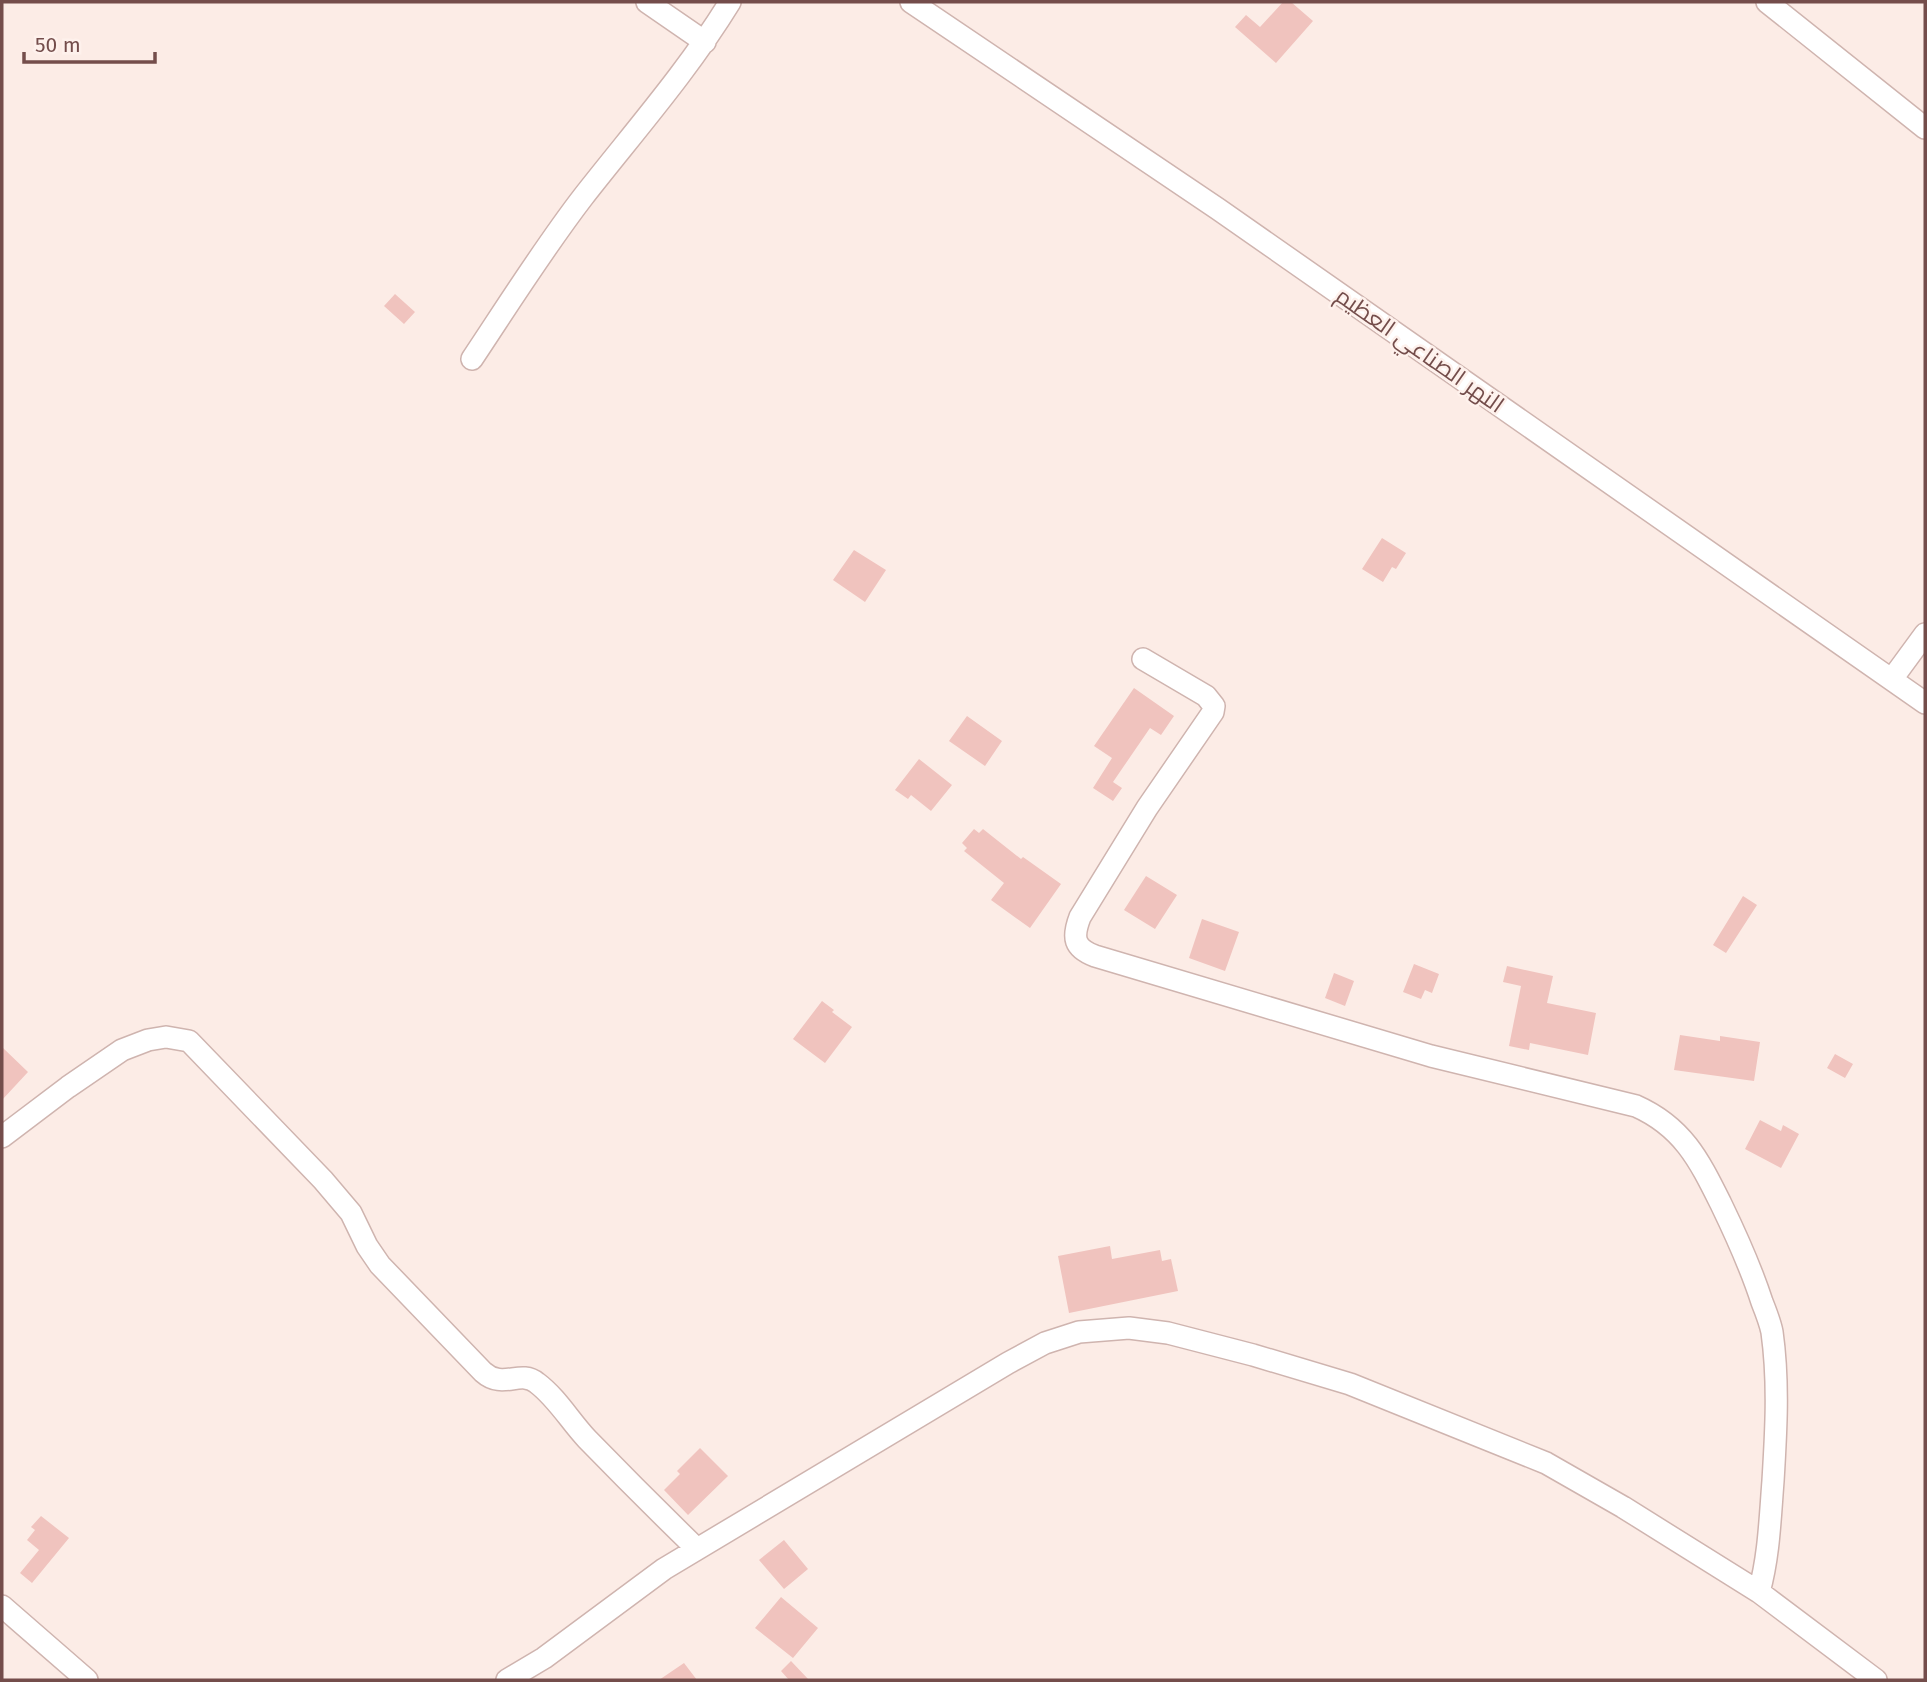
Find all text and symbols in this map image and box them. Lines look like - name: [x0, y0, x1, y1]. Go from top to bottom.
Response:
- scale bar: [24, 21, 156, 65]
- text: 50 m: [35, 32, 81, 58]
- street label: النهر الصناعي العظيم: [1328, 281, 1510, 422]

